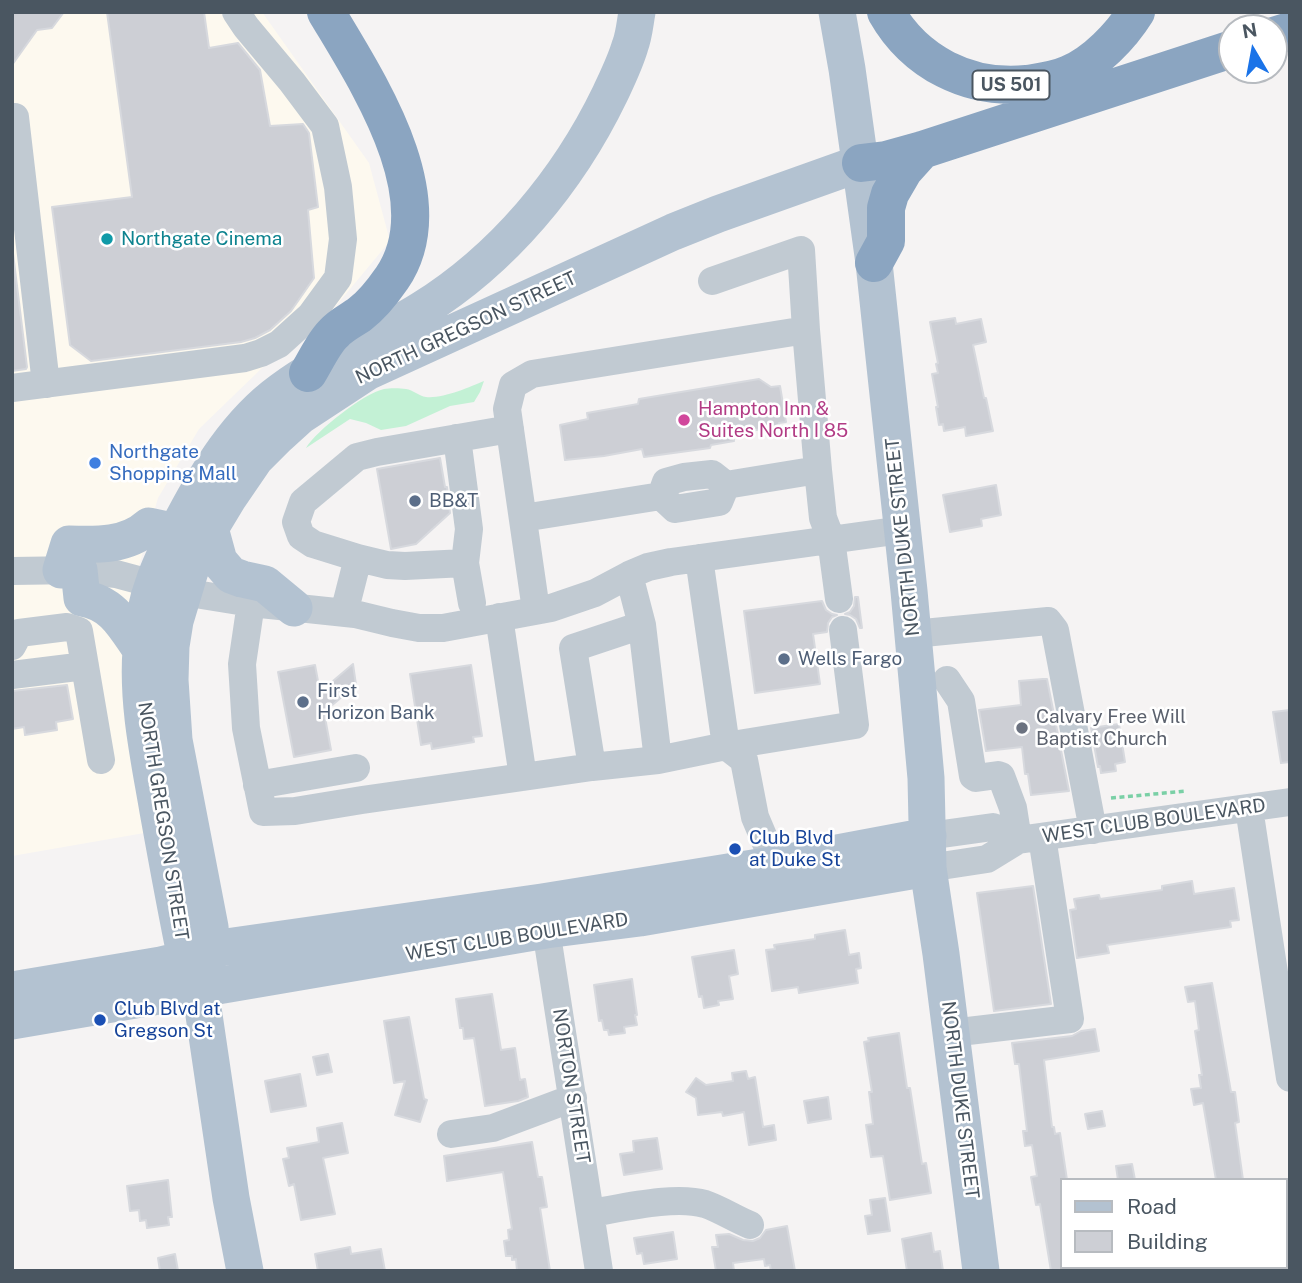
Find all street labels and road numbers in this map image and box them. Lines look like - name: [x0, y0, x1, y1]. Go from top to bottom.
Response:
- road number: US 501: [972, 70, 1050, 100]
- street label: NORTH GREGSON STREET: [352, 267, 580, 389]
- street label: NORTH DUKE STREET: [881, 437, 925, 637]
- street label: NORTH GREGSON STREET: [133, 700, 193, 942]
- street label: WEST CLUB BOULEVARD: [1041, 794, 1267, 848]
- street label: WEST CLUB BOULEVARD: [404, 908, 630, 966]
- street label: NORTH DUKE STREET: [937, 1000, 983, 1200]
- street label: NORTON STREET: [547, 1007, 595, 1165]

